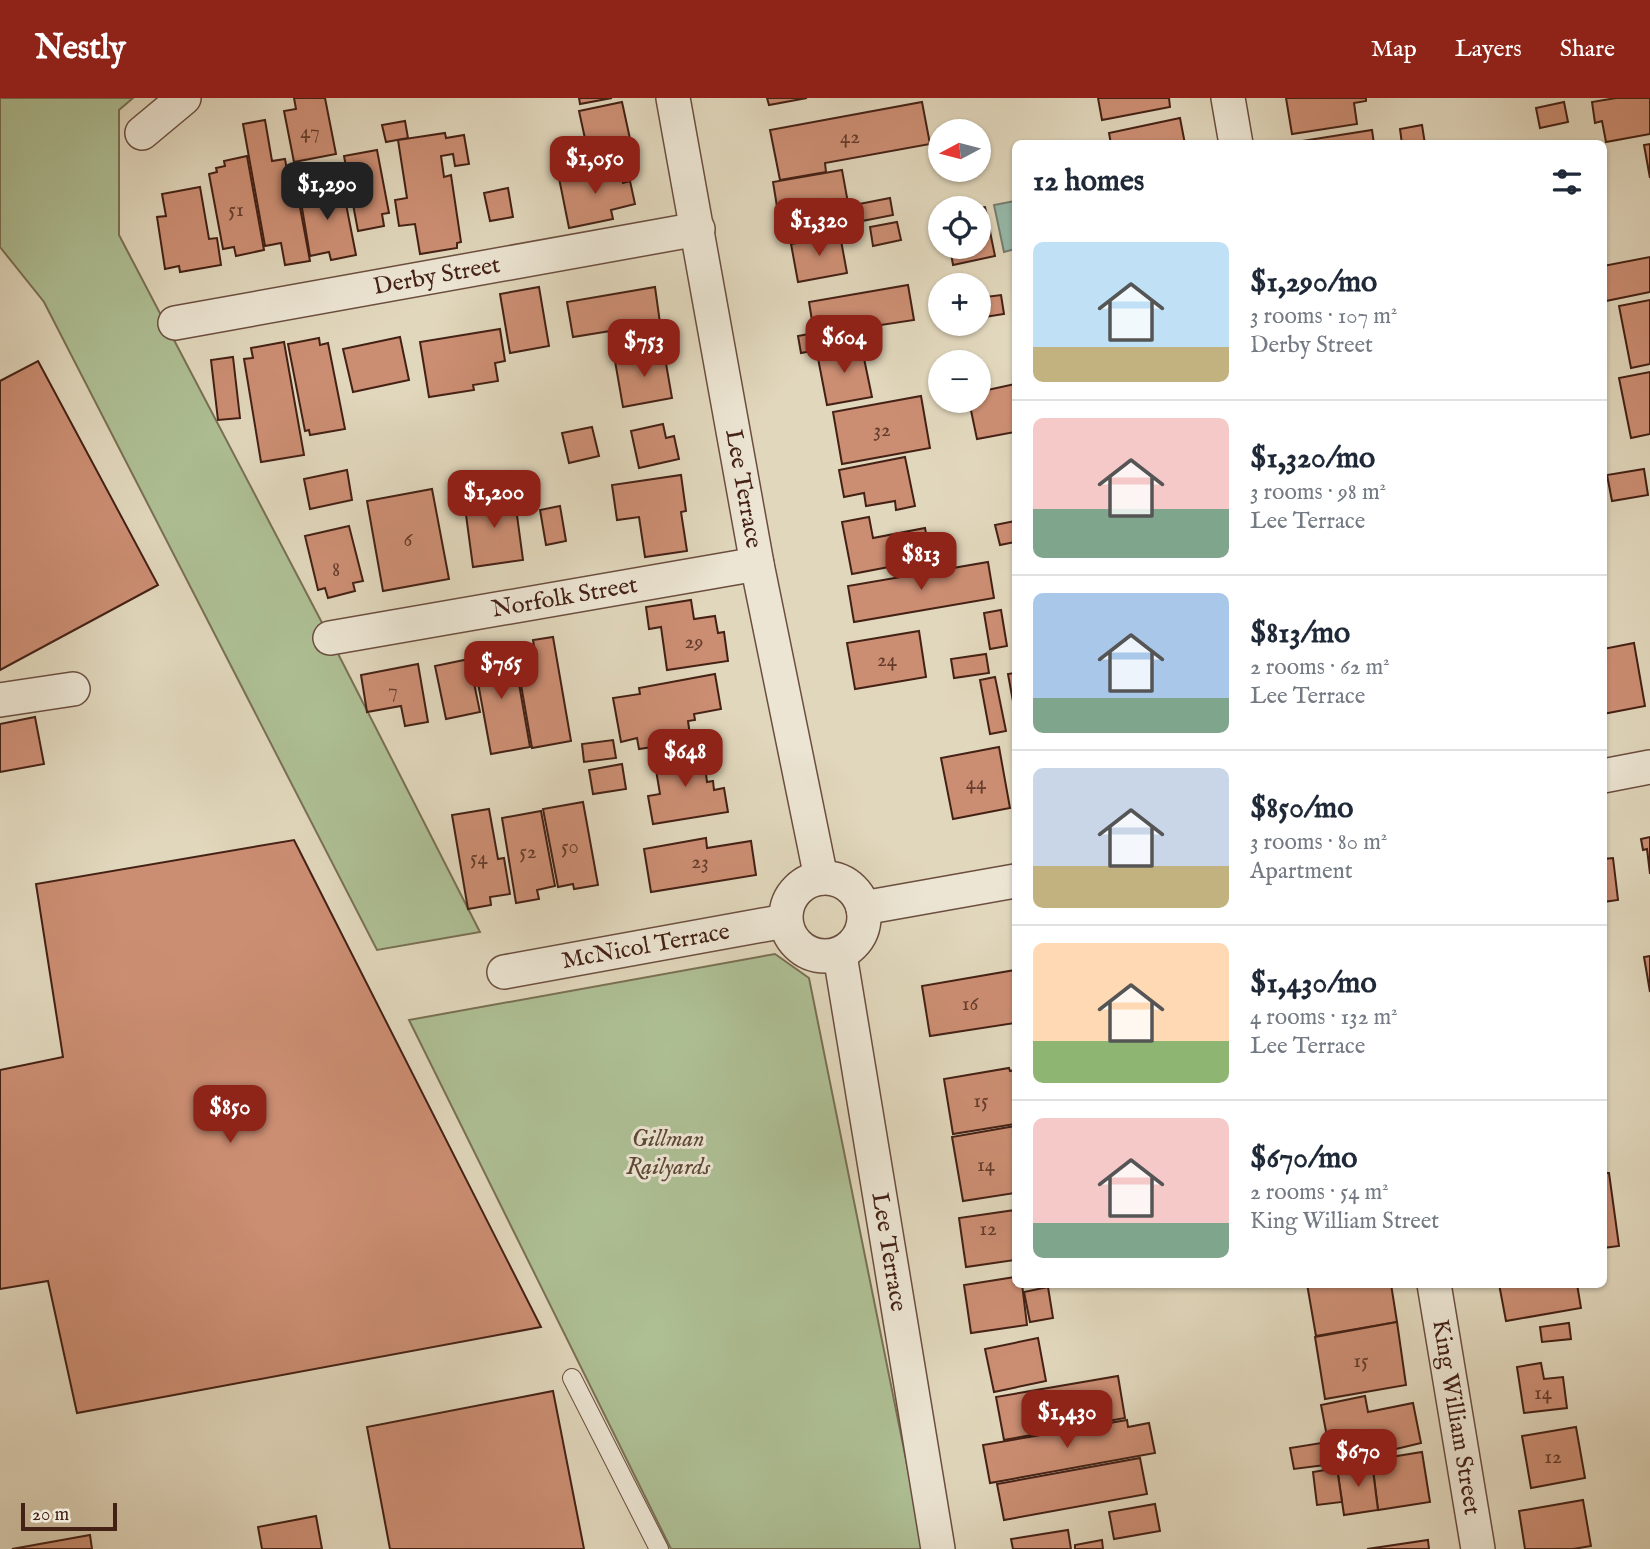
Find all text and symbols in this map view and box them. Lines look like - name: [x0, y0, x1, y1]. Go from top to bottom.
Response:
- text: Nestly: [35, 28, 126, 70]
- text: Map: [1371, 34, 1417, 65]
- text: Layers: [1455, 34, 1522, 65]
- text: Share: [1560, 34, 1615, 65]
- house number: 47: [300, 119, 320, 146]
- north arrow: [928, 119, 990, 182]
- map controls: [928, 119, 991, 413]
- house number: 42: [840, 124, 860, 151]
- pin: $1,050: [538, 136, 652, 196]
- text: $1,050: [566, 144, 624, 173]
- pin: $1,290: [270, 162, 384, 222]
- text: 12 homes: [1033, 163, 1144, 201]
- icon: filters: [1548, 163, 1586, 201]
- text: $1,290: [297, 170, 357, 199]
- button: locate: [928, 196, 991, 259]
- house number: 51: [228, 197, 244, 224]
- pin: $1,320: [762, 198, 876, 258]
- text: $1,320: [790, 206, 848, 235]
- street label: Derby Street: [371, 249, 503, 303]
- text: $1,290/mo: [1250, 264, 1377, 302]
- icon: home: [1089, 270, 1173, 354]
- button: +: [928, 273, 991, 336]
- text: 3 rooms · 107 m²: [1250, 302, 1398, 331]
- pin: $604: [803, 316, 885, 375]
- pin: $753: [603, 320, 685, 379]
- text: $604: [821, 323, 867, 352]
- text: $753: [624, 327, 664, 356]
- text: Derby Street: [1250, 331, 1373, 360]
- button: −: [928, 350, 991, 413]
- house number: 32: [873, 417, 891, 444]
- street label: Lee Terrace: [718, 427, 769, 551]
- text: $1,320/mo: [1250, 440, 1375, 478]
- icon: home: [1089, 446, 1173, 530]
- pin: $1,200: [437, 470, 551, 530]
- text: $1,200: [464, 478, 524, 507]
- text: 3 rooms · 98 m²: [1250, 478, 1386, 507]
- text: Lee Terrace: [1250, 507, 1365, 536]
- house number: 6: [404, 527, 414, 554]
- pin: $813: [880, 532, 962, 592]
- text: $813: [902, 540, 940, 569]
- house number: 8: [332, 557, 340, 584]
- street label: Norfolk Street: [489, 569, 640, 625]
- text: $813/mo: [1250, 615, 1350, 653]
- icon: home: [1089, 621, 1173, 705]
- house number: 29: [684, 629, 704, 656]
- pin: $765: [460, 642, 542, 701]
- house number: 24: [877, 647, 898, 674]
- text: $765: [480, 649, 522, 678]
- text: 2 rooms · 62 m²: [1250, 653, 1390, 682]
- house number: 7: [388, 678, 398, 705]
- text: Lee Terrace: [1250, 682, 1365, 711]
- pin: $648: [644, 730, 726, 789]
- text: $648: [664, 737, 706, 766]
- house number: 44: [966, 770, 987, 797]
- text: $850/mo: [1250, 790, 1353, 828]
- icon: home: [1089, 796, 1173, 880]
- text: 3 rooms · 80 m²: [1250, 828, 1387, 857]
- house number: 50: [561, 834, 579, 861]
- house number: 52: [519, 839, 537, 866]
- house number: 54: [470, 845, 489, 872]
- house number: 23: [691, 849, 709, 876]
- text: Apartment: [1250, 857, 1353, 886]
- street label: McNicol Terrace: [559, 916, 732, 977]
- text: $1,430/mo: [1250, 965, 1377, 1003]
- icon: home: [1089, 971, 1173, 1055]
- house number: 16: [962, 991, 979, 1018]
- text: 4 rooms · 132 m²: [1250, 1003, 1398, 1032]
- text: Lee Terrace: [1250, 1032, 1365, 1061]
- pin: $850: [189, 1086, 271, 1145]
- house number: 15: [973, 1088, 989, 1115]
- text: $850: [209, 1093, 251, 1122]
- park label: Gillman Railyards: [626, 1124, 711, 1183]
- text: $670/mo: [1250, 1140, 1358, 1178]
- icon: home: [1089, 1146, 1173, 1230]
- house number: 14: [977, 1152, 996, 1179]
- text: 2 rooms · 54 m²: [1250, 1178, 1389, 1207]
- street label: Lee Terrace: [864, 1190, 914, 1314]
- text: King William Street: [1250, 1207, 1439, 1236]
- house number: 12: [979, 1216, 997, 1243]
- street label: King William Street: [1425, 1317, 1488, 1517]
- house number: 15: [1353, 1348, 1369, 1375]
- house number: 14: [1534, 1380, 1553, 1407]
- pin: $1,430: [1010, 1390, 1124, 1450]
- text: $1,430: [1037, 1398, 1097, 1427]
- pin: $670: [1317, 1430, 1399, 1489]
- text: $670: [1336, 1437, 1380, 1466]
- house number: 12: [1544, 1444, 1562, 1471]
- scale bar: [21, 1500, 117, 1532]
- text: 20 m: [32, 1503, 69, 1527]

